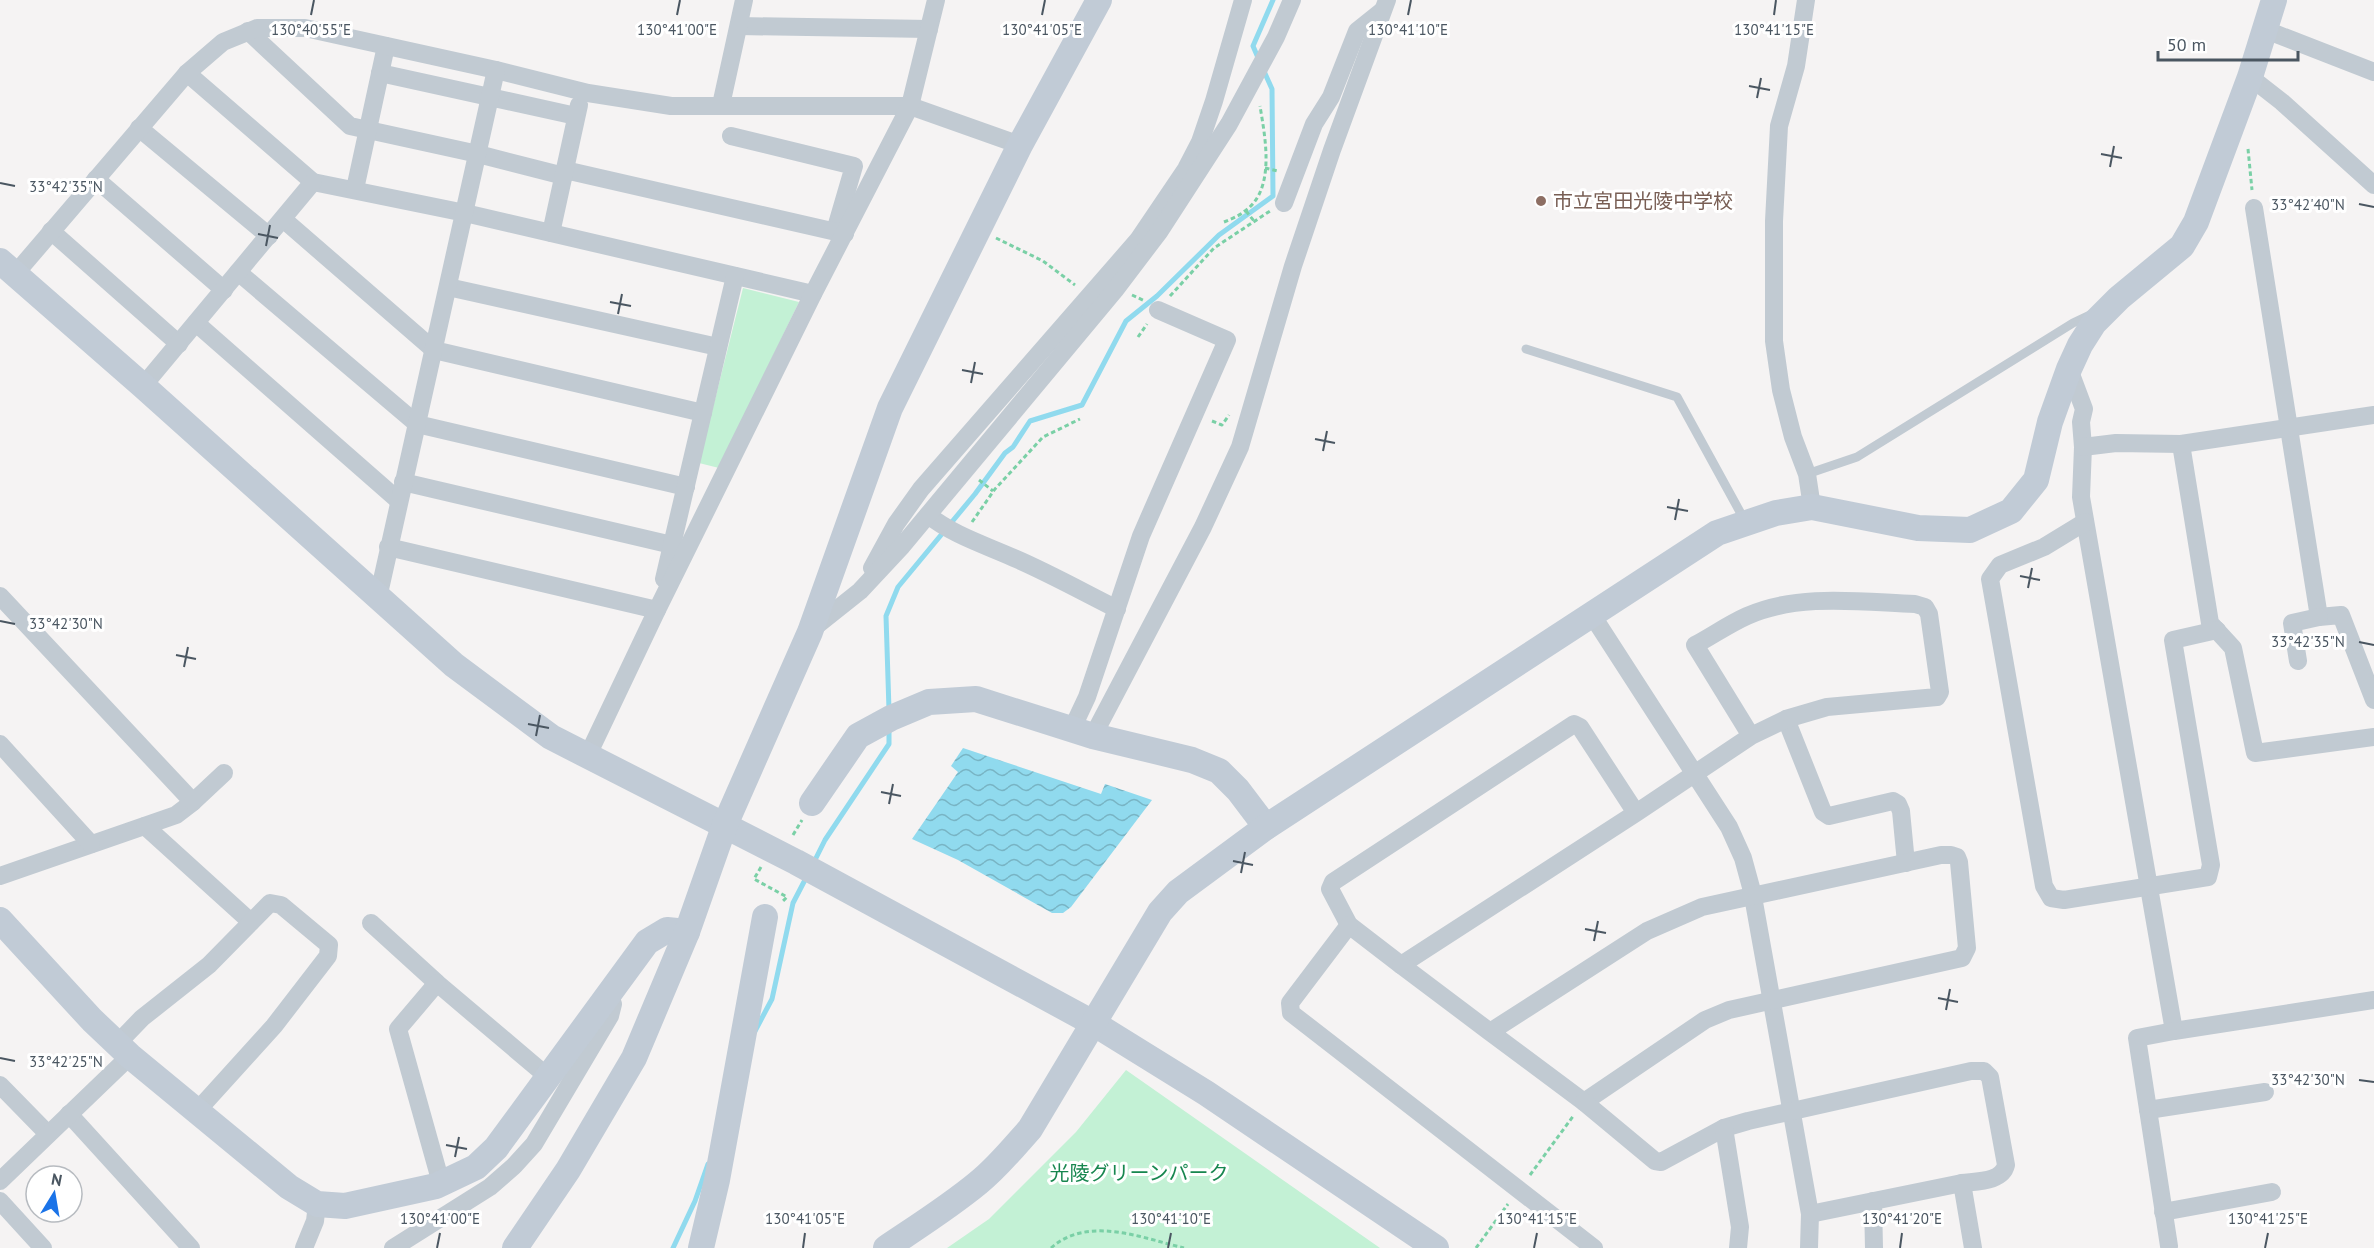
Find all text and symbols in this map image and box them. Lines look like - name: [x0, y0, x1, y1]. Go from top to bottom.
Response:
- text: 130°40'55"E: [271, 20, 351, 39]
- text: 130°41'00"E: [637, 20, 717, 39]
- text: 130°41'05"E: [1002, 20, 1082, 39]
- text: 130°41'10"E: [1368, 20, 1448, 39]
- text: 130°41'15"E: [1734, 20, 1814, 39]
- scale bar: [2158, 24, 2298, 62]
- text: 50 m: [2167, 33, 2206, 56]
- text: 33°42'35"N: [29, 177, 103, 196]
- place label: 市立宮田光陵中学校: [1553, 188, 1733, 214]
- marker: 市立宮田光陵中学校: [1534, 194, 1548, 208]
- text: 33°42'40"N: [2271, 195, 2345, 214]
- text: 33°42'30"N: [29, 614, 103, 633]
- text: 33°42'35"N: [2271, 632, 2345, 651]
- text: 33°42'25"N: [29, 1052, 103, 1071]
- text: 33°42'30"N: [2271, 1070, 2345, 1089]
- park label: 光陵グリーンパーク: [1050, 1160, 1229, 1186]
- north arrow: [24, 1164, 84, 1224]
- text: N: [50, 1168, 64, 1190]
- text: 130°41'00"E: [400, 1209, 480, 1228]
- text: 130°41'05"E: [765, 1209, 845, 1228]
- text: 130°41'10"E: [1131, 1209, 1211, 1228]
- text: 130°41'15"E: [1497, 1209, 1577, 1228]
- text: 130°41'20"E: [1862, 1209, 1942, 1228]
- text: 130°41'25"E: [2228, 1209, 2308, 1228]

